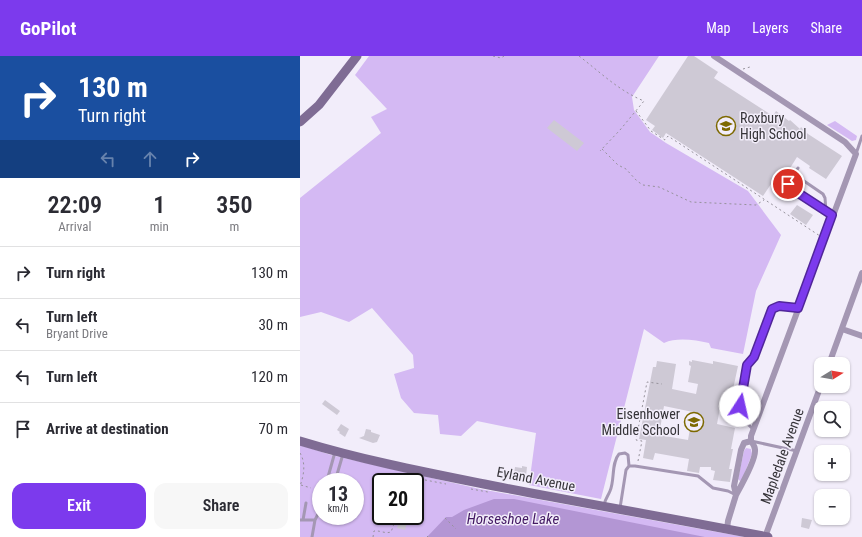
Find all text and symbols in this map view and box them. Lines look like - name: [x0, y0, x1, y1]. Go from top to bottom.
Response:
- text: GoPilot: [20, 17, 76, 40]
- text: Map: [706, 20, 730, 36]
- text: Layers: [752, 20, 789, 36]
- text: Share: [811, 20, 842, 36]
- text: 130 m: [78, 71, 148, 104]
- icon: right: [12, 72, 64, 124]
- text: Turn right: [78, 105, 146, 126]
- place label: Roxbury High School: [740, 110, 807, 142]
- school or university icon: Roxbury High School: [715, 115, 737, 137]
- icon: left: [97, 148, 119, 170]
- icon: ahead: [139, 148, 161, 170]
- icon: right: [181, 148, 203, 170]
- pin: [771, 167, 805, 201]
- icon: arrive: [777, 173, 799, 195]
- text: 22:09: [48, 191, 102, 219]
- text: 1: [153, 191, 165, 219]
- text: 350: [216, 191, 252, 219]
- text: Arrival: [58, 219, 91, 234]
- text: min: [150, 219, 169, 234]
- text: m: [229, 219, 239, 234]
- icon: right: [12, 262, 34, 284]
- text: Turn right: [46, 264, 105, 282]
- text: 130 m: [251, 264, 288, 282]
- text: Turn left: [46, 308, 97, 326]
- icon: left: [12, 314, 34, 336]
- text: 30 m: [258, 316, 288, 334]
- text: Bryant Drive: [46, 326, 108, 341]
- north arrow: [814, 357, 850, 393]
- map controls: [814, 357, 850, 525]
- icon: left: [12, 366, 34, 388]
- text: Turn left: [46, 368, 97, 386]
- text: 120 m: [251, 368, 288, 386]
- position arrow: [719, 385, 761, 427]
- button: search: [814, 401, 850, 437]
- street label: Mapledale Avenue: [757, 405, 807, 506]
- place label: Eisenhower Middle School: [602, 406, 680, 438]
- school or university icon: Eisenhower Middle School: [683, 411, 705, 433]
- icon: arrive: [12, 418, 34, 440]
- text: Arrive at destination: [46, 420, 169, 438]
- text: 70 m: [258, 420, 288, 438]
- button: +: [814, 445, 850, 481]
- street label: Eyland Avenue: [495, 464, 577, 495]
- speed limit sign: 20: [372, 473, 424, 525]
- text: 13: [328, 482, 348, 506]
- button: Exit: [12, 483, 146, 529]
- button: Share: [154, 483, 288, 529]
- button: −: [814, 489, 850, 525]
- text: km/h: [328, 503, 348, 514]
- water label: Horseshoe Lake: [467, 510, 559, 528]

